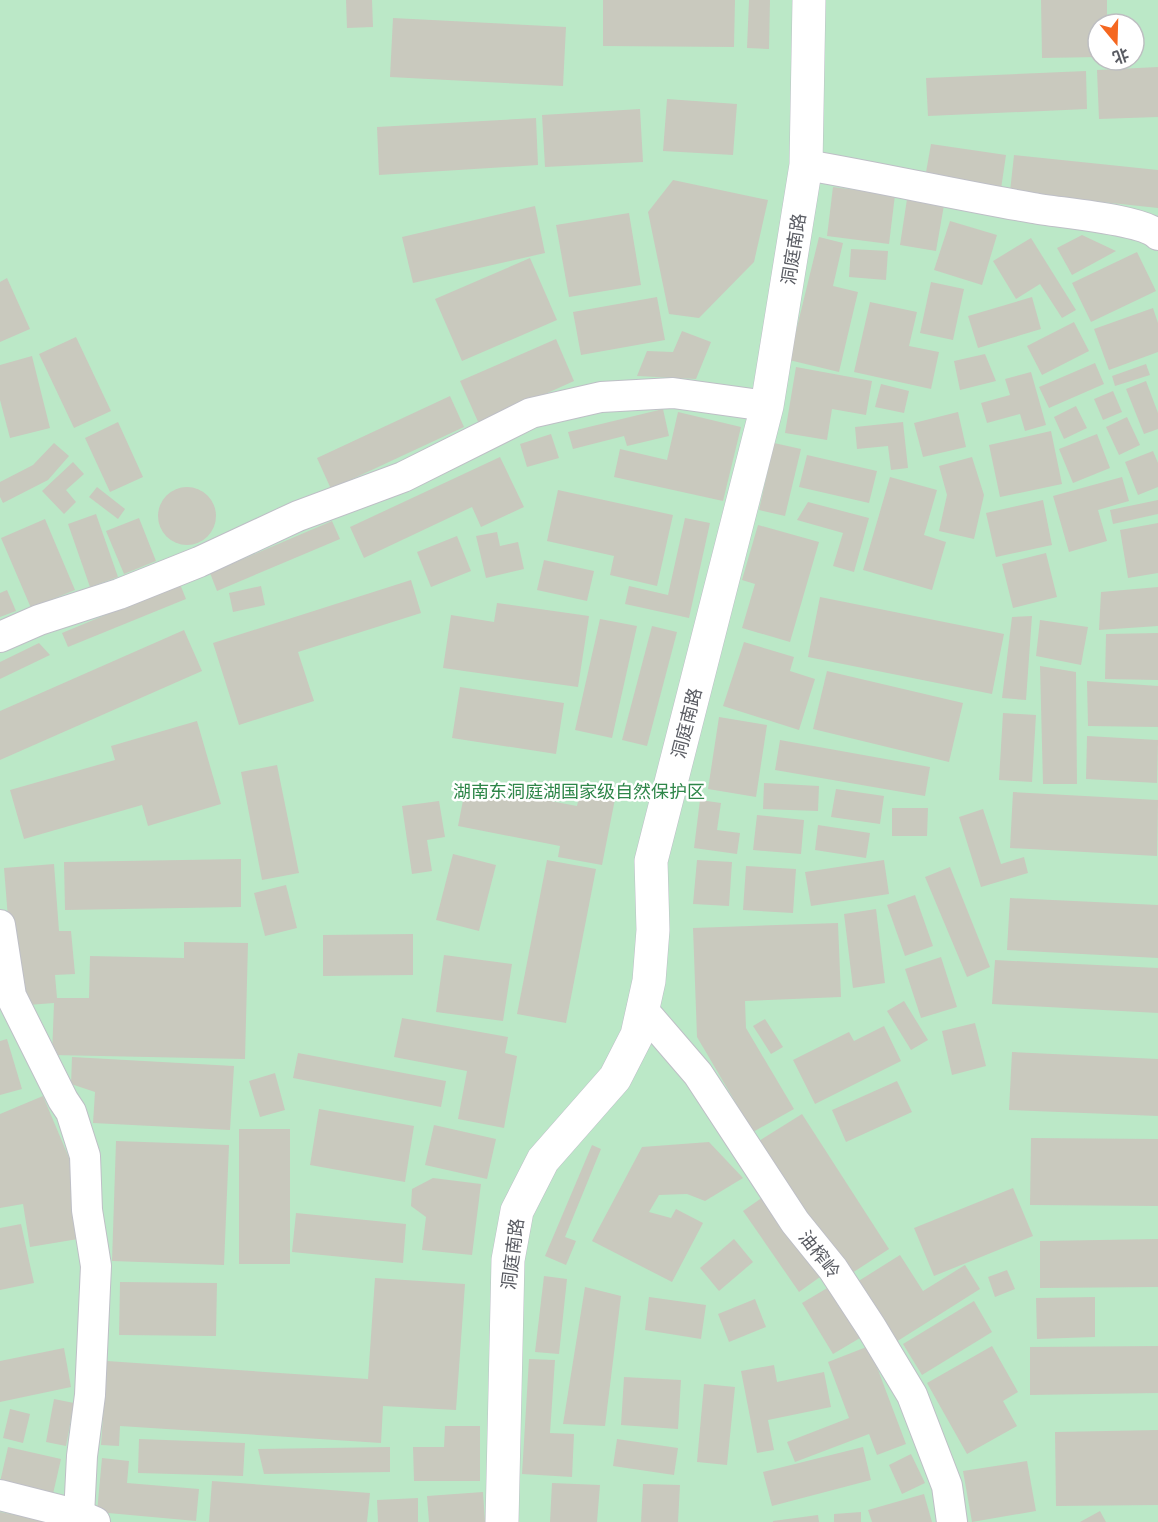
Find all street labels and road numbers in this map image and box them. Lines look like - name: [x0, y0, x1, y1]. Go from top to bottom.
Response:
- street label: 洞庭南路: [777, 212, 809, 286]
- street label: 洞庭南路: [667, 685, 705, 761]
- street label: 洞庭南路: [497, 1217, 527, 1291]
- street label: 油榨岭: [795, 1226, 845, 1282]

